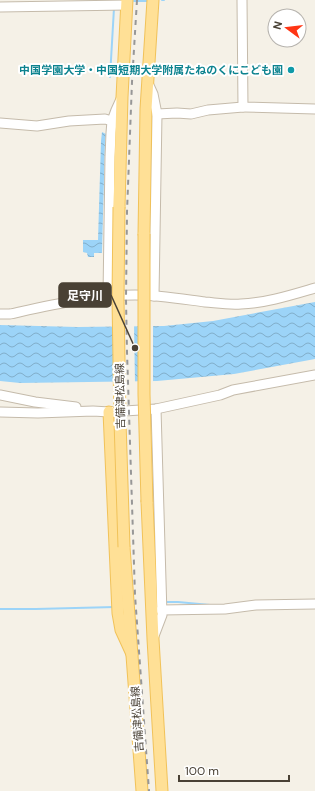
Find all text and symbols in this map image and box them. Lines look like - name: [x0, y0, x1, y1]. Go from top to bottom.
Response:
- north arrow: [267, 8, 307, 48]
- text: N: [270, 20, 285, 31]
- place label: 中国学園大学・中国短期大学附属たねのくにこども園: [19, 63, 283, 77]
- marker: 中国学園大学・中国短期大学附属たねのくにこども園: [286, 65, 296, 75]
- callout: 足守川: [59, 283, 111, 307]
- text: 足守川: [67, 288, 103, 304]
- street label: 吉備津松島線: [112, 363, 128, 429]
- street label: 吉備津松島線: [128, 686, 146, 752]
- scale bar: [179, 757, 289, 783]
- text: 100 m: [185, 763, 219, 779]

